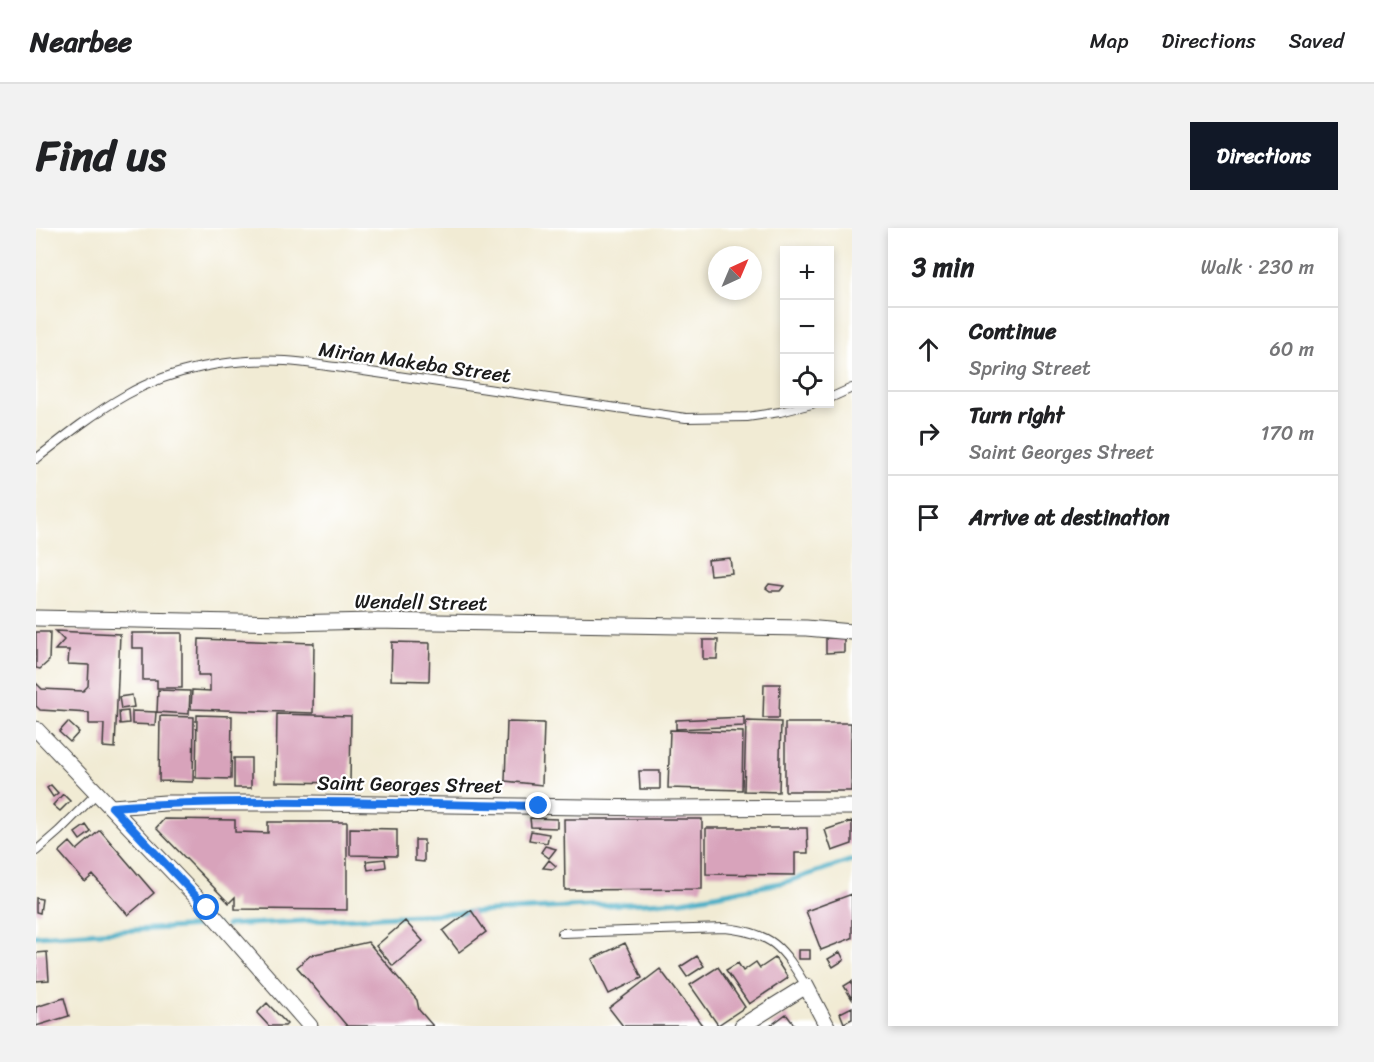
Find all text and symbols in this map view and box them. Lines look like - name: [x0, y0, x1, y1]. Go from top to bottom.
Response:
- text: Nearbee: [30, 17, 132, 66]
- text: Map: [1090, 22, 1128, 60]
- text: Directions: [1161, 22, 1256, 60]
- text: Saved: [1289, 22, 1344, 60]
- text: Find us: [36, 119, 166, 193]
- button: Directions: [1190, 122, 1338, 190]
- text: 3 min: [912, 244, 974, 290]
- north arrow: [708, 246, 762, 300]
- map controls: [780, 246, 834, 408]
- button: +: [780, 246, 834, 300]
- text: Walk · 230 m: [1201, 250, 1314, 285]
- button: −: [780, 300, 834, 354]
- text: Continue: [969, 312, 1057, 351]
- street label: Mirian Makeba Street: [317, 332, 514, 393]
- text: 60 m: [1269, 332, 1314, 367]
- icon: ahead: [912, 333, 945, 366]
- text: Spring Street: [969, 351, 1091, 386]
- button: locate: [780, 354, 834, 408]
- text: Turn right: [969, 396, 1064, 435]
- text: 170 m: [1261, 416, 1314, 451]
- icon: right: [912, 417, 945, 450]
- text: Saint Georges Street: [969, 435, 1155, 470]
- text: Arrive at destination: [969, 498, 1170, 537]
- icon: arrive: [912, 501, 945, 534]
- street label: Wendell Street: [354, 584, 488, 621]
- street label: Saint Georges Street: [317, 765, 503, 804]
- route end: [525, 792, 551, 818]
- route start: [193, 894, 219, 920]

